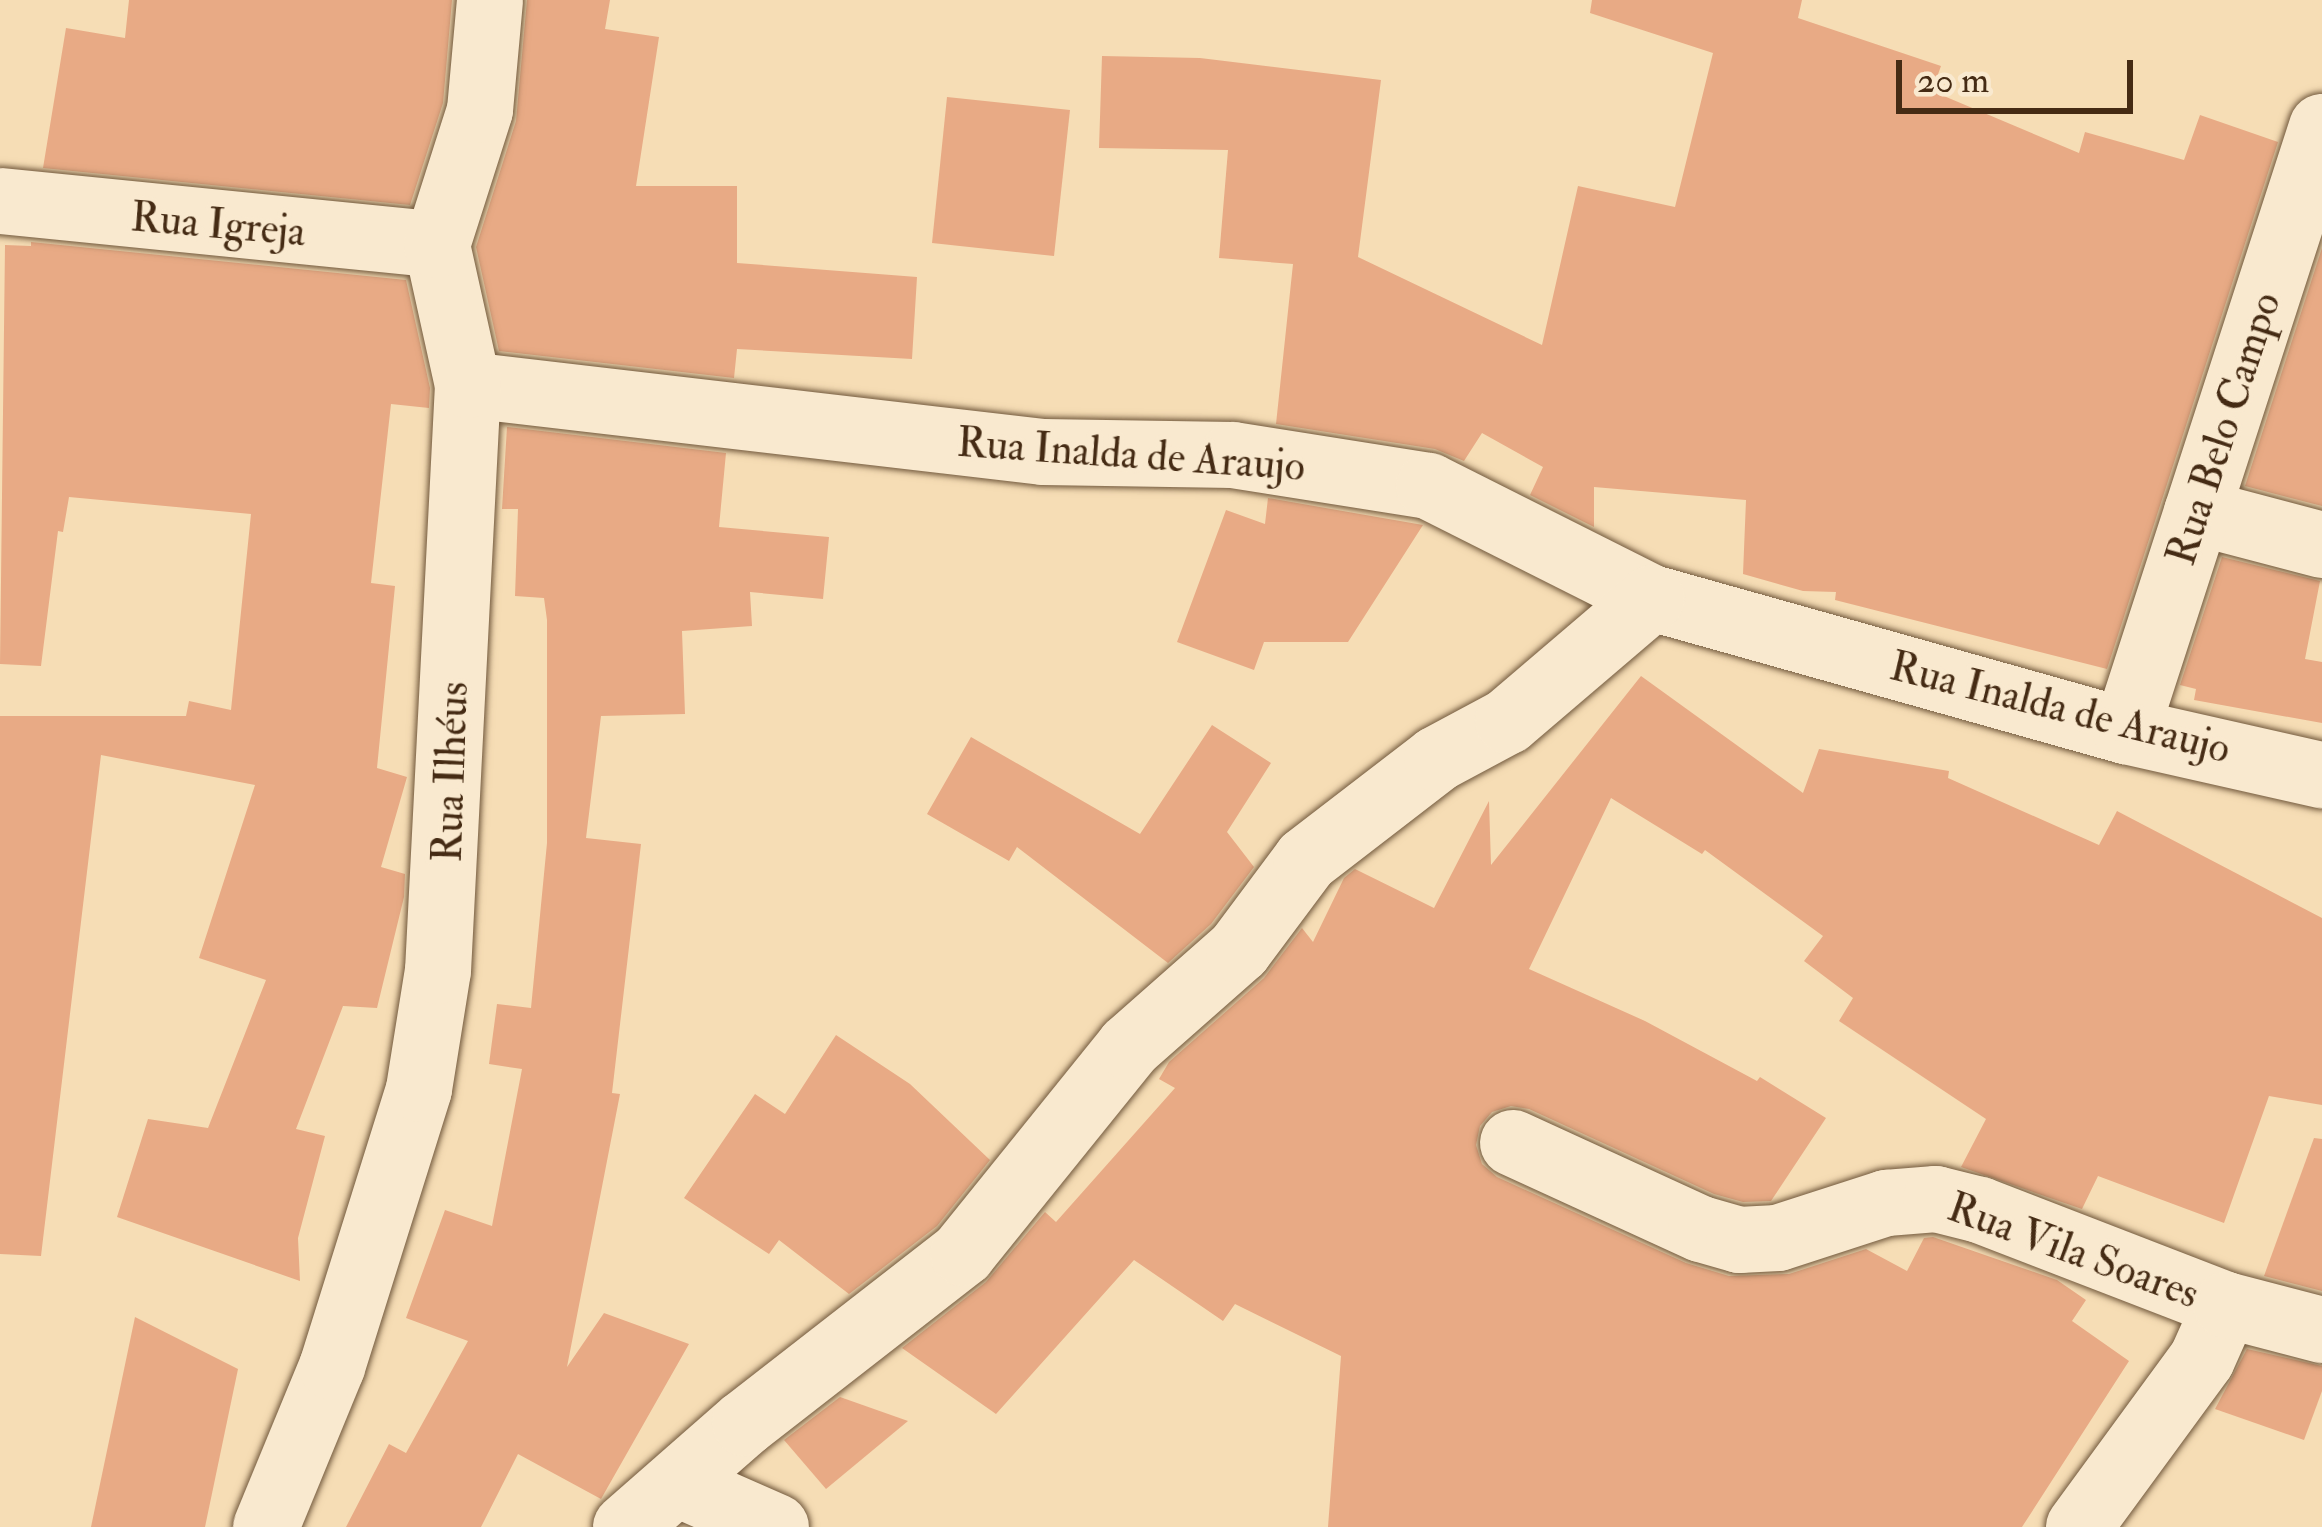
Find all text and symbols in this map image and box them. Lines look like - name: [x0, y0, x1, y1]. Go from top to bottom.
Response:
- scale bar: [1902, 36, 2139, 110]
- text: 20 m: [1917, 58, 1989, 103]
- street label: Rua Igreja: [129, 192, 307, 258]
- street label: Rua Belo Campo: [2156, 286, 2292, 572]
- street label: Rua Inalda de Araujo: [955, 418, 1307, 492]
- street label: Rua Inalda de Araujo: [1885, 641, 2235, 775]
- street label: Rua Ilhéus: [423, 681, 479, 863]
- street label: Rua Vila Soares: [1941, 1182, 2205, 1320]

